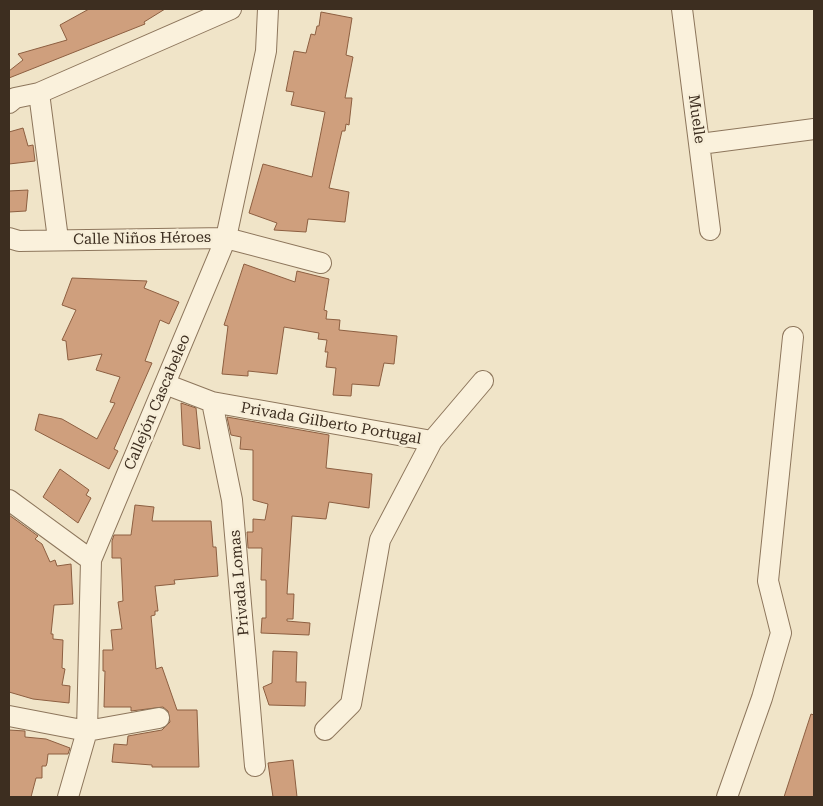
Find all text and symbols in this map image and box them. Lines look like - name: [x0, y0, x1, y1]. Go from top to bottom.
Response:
- street label: Muelle: [685, 93, 709, 145]
- street label: Calle Niños Héroes: [73, 228, 211, 248]
- street label: Callejón Cascabeleo: [120, 331, 194, 473]
- street label: Privada Gilberto Portugal: [239, 398, 423, 448]
- street label: Privada Lomas: [225, 529, 253, 637]

